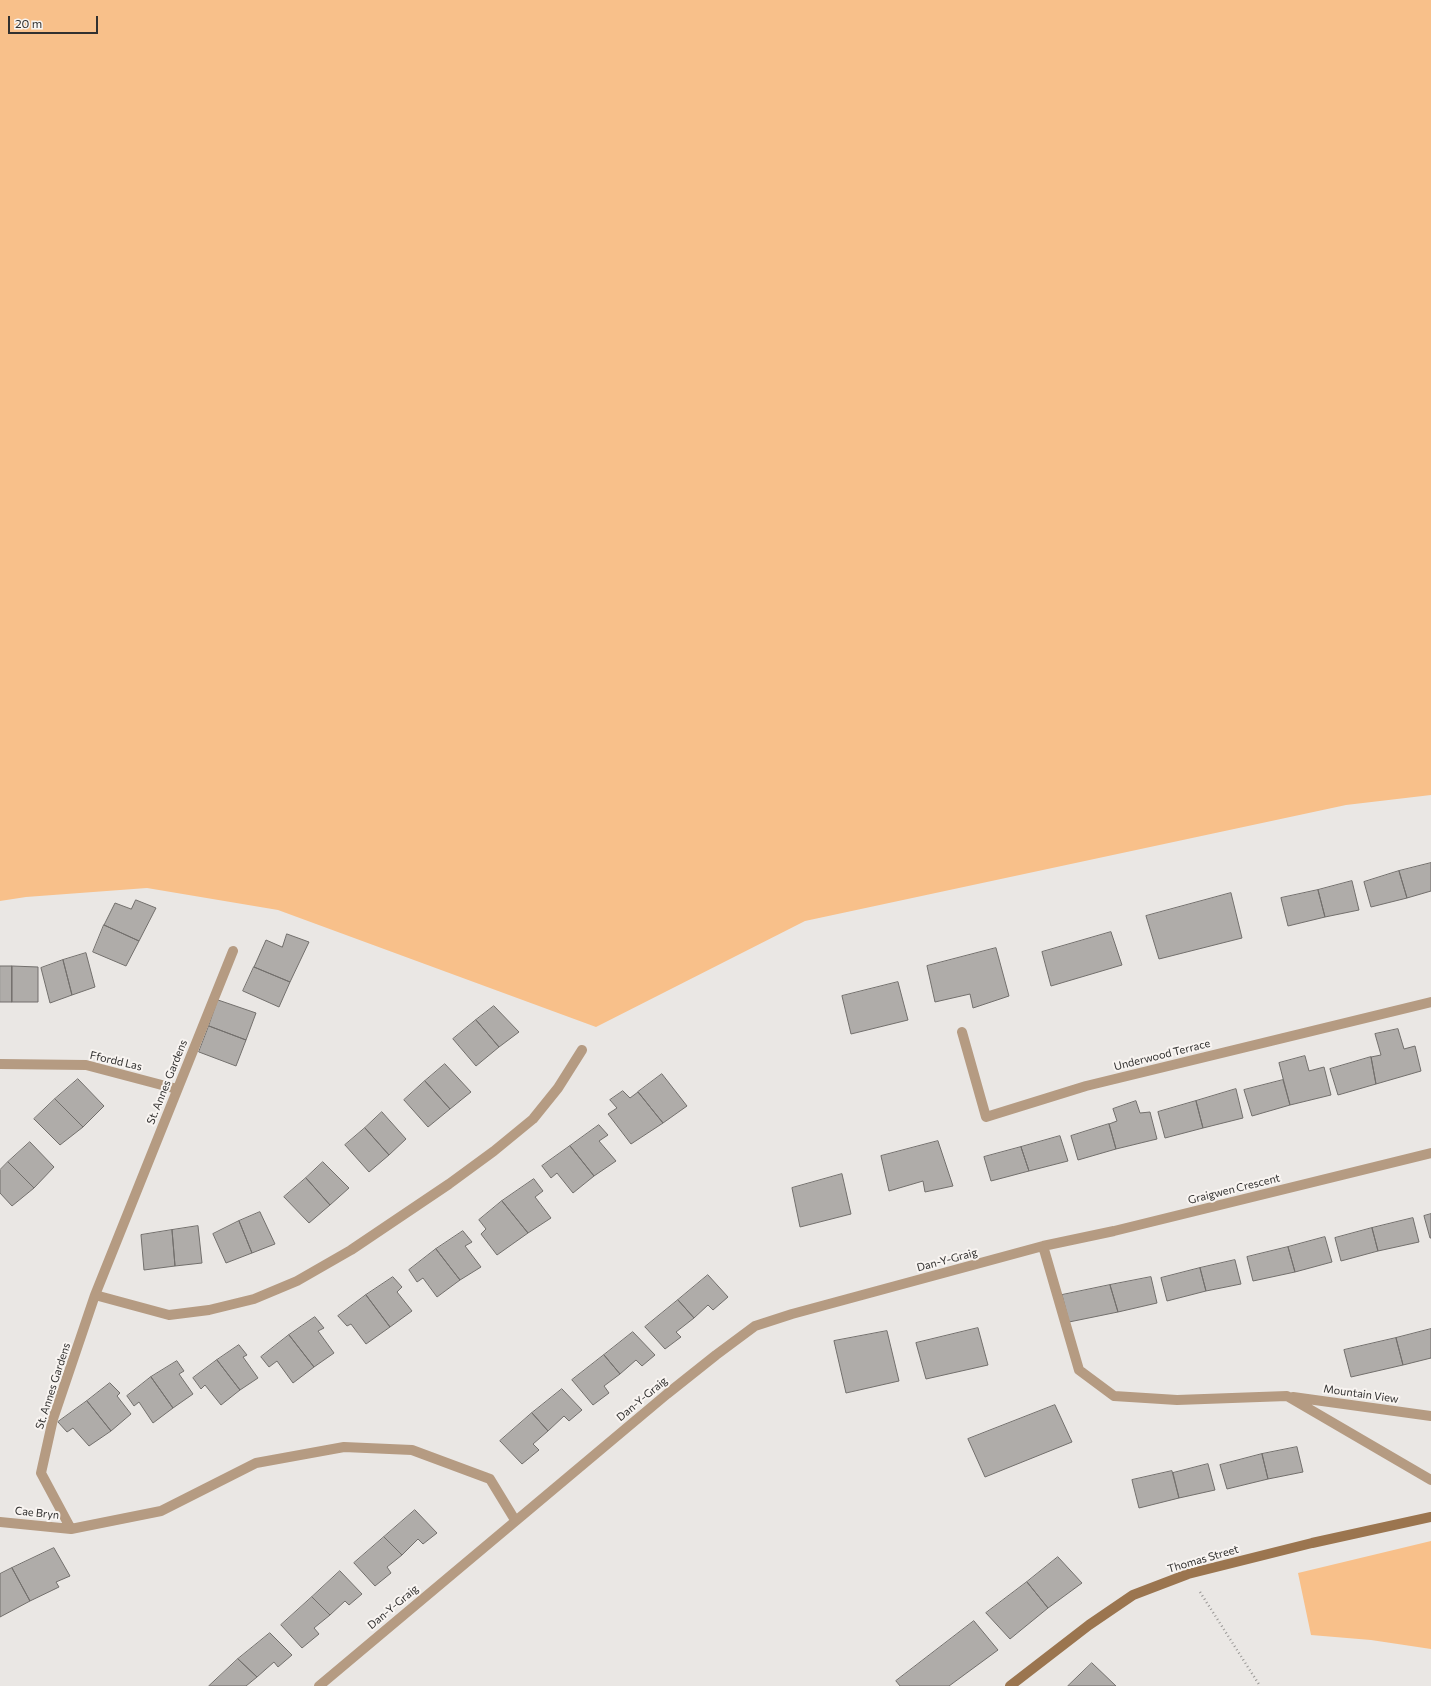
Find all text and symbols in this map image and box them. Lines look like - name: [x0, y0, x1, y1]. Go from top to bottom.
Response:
- scale bar: [10, 8, 100, 34]
- text: 20 m: [15, 16, 42, 30]
- street label: Underwood Terrace: [1112, 1037, 1212, 1073]
- street label: St. Annes Gardens: [144, 1038, 190, 1126]
- street label: Ffordd Las: [89, 1049, 143, 1073]
- street label: Graigwen Crescent: [1187, 1171, 1281, 1207]
- street label: Dan-Y-Graig: [915, 1246, 979, 1274]
- street label: St. Annes Gardens: [33, 1341, 73, 1431]
- street label: Dan-Y-Graig: [614, 1374, 670, 1424]
- street label: Mountain View: [1323, 1382, 1399, 1406]
- street label: Cae Bryn: [14, 1504, 60, 1522]
- street label: Thomas Street: [1166, 1543, 1240, 1575]
- street label: Dan-Y-Graig: [365, 1582, 421, 1632]

